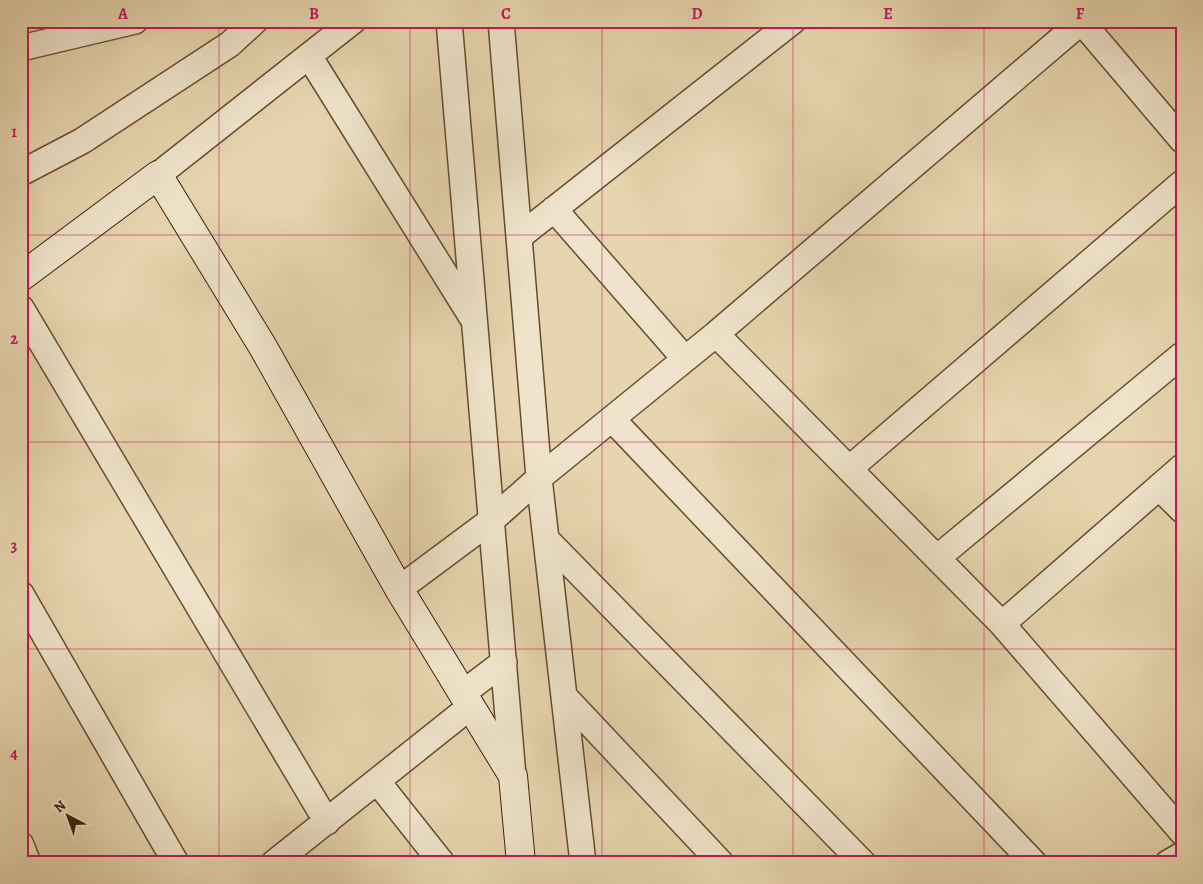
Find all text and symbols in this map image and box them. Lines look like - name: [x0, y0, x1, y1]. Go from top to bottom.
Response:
- text: A: [117, 3, 129, 25]
- text: B: [309, 3, 319, 25]
- text: C: [501, 3, 511, 25]
- text: D: [691, 3, 703, 25]
- text: E: [883, 3, 893, 25]
- text: F: [1076, 3, 1085, 25]
- text: 1: [11, 121, 17, 143]
- text: 2: [10, 328, 18, 350]
- text: 3: [11, 535, 18, 557]
- text: 4: [10, 743, 18, 765]
- north arrow: [42, 792, 92, 842]
- text: N: [50, 796, 70, 817]

